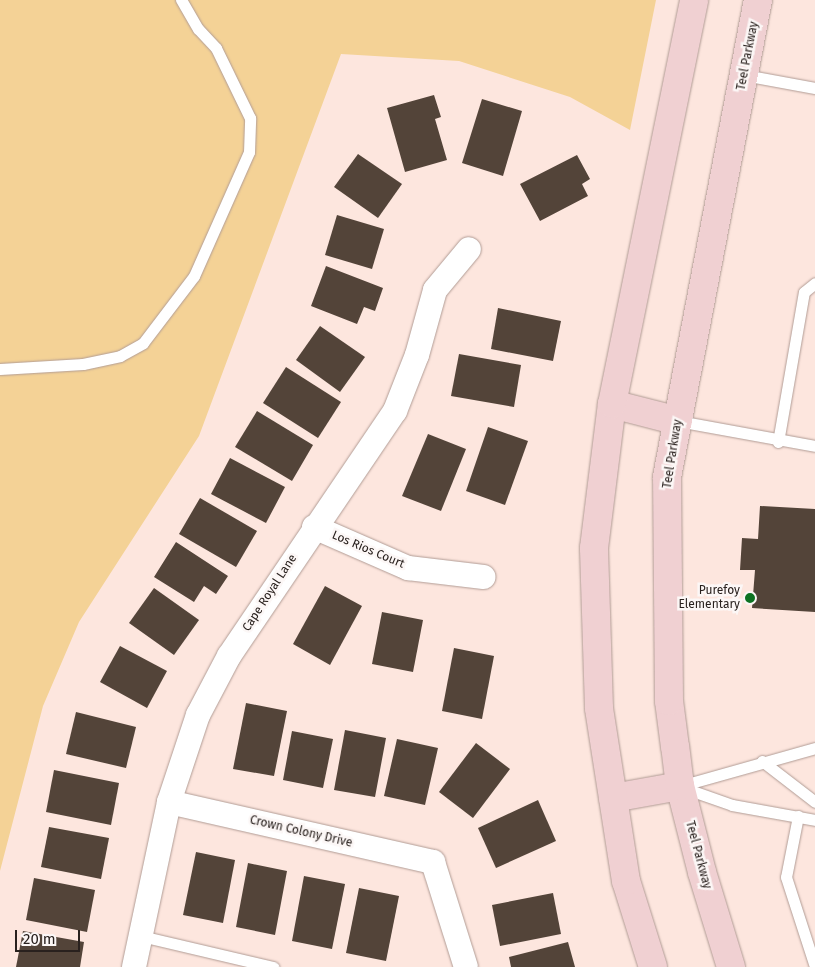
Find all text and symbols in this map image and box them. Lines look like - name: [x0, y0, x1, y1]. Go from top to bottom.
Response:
- street label: Teel Parkway: [734, 20, 762, 92]
- street label: Teel Parkway: [660, 418, 686, 490]
- street label: Los Rios Court: [330, 528, 406, 572]
- street label: Cape Royal Lane: [240, 552, 300, 634]
- place label: Purefoy Elementary: [679, 584, 740, 612]
- marker: Purefoy Elementary: [744, 592, 756, 604]
- street label: Crown Colony Drive: [248, 813, 354, 851]
- street label: Teel Parkway: [682, 819, 714, 891]
- scale bar: [18, 920, 82, 952]
- text: 20 m: [23, 930, 56, 948]

